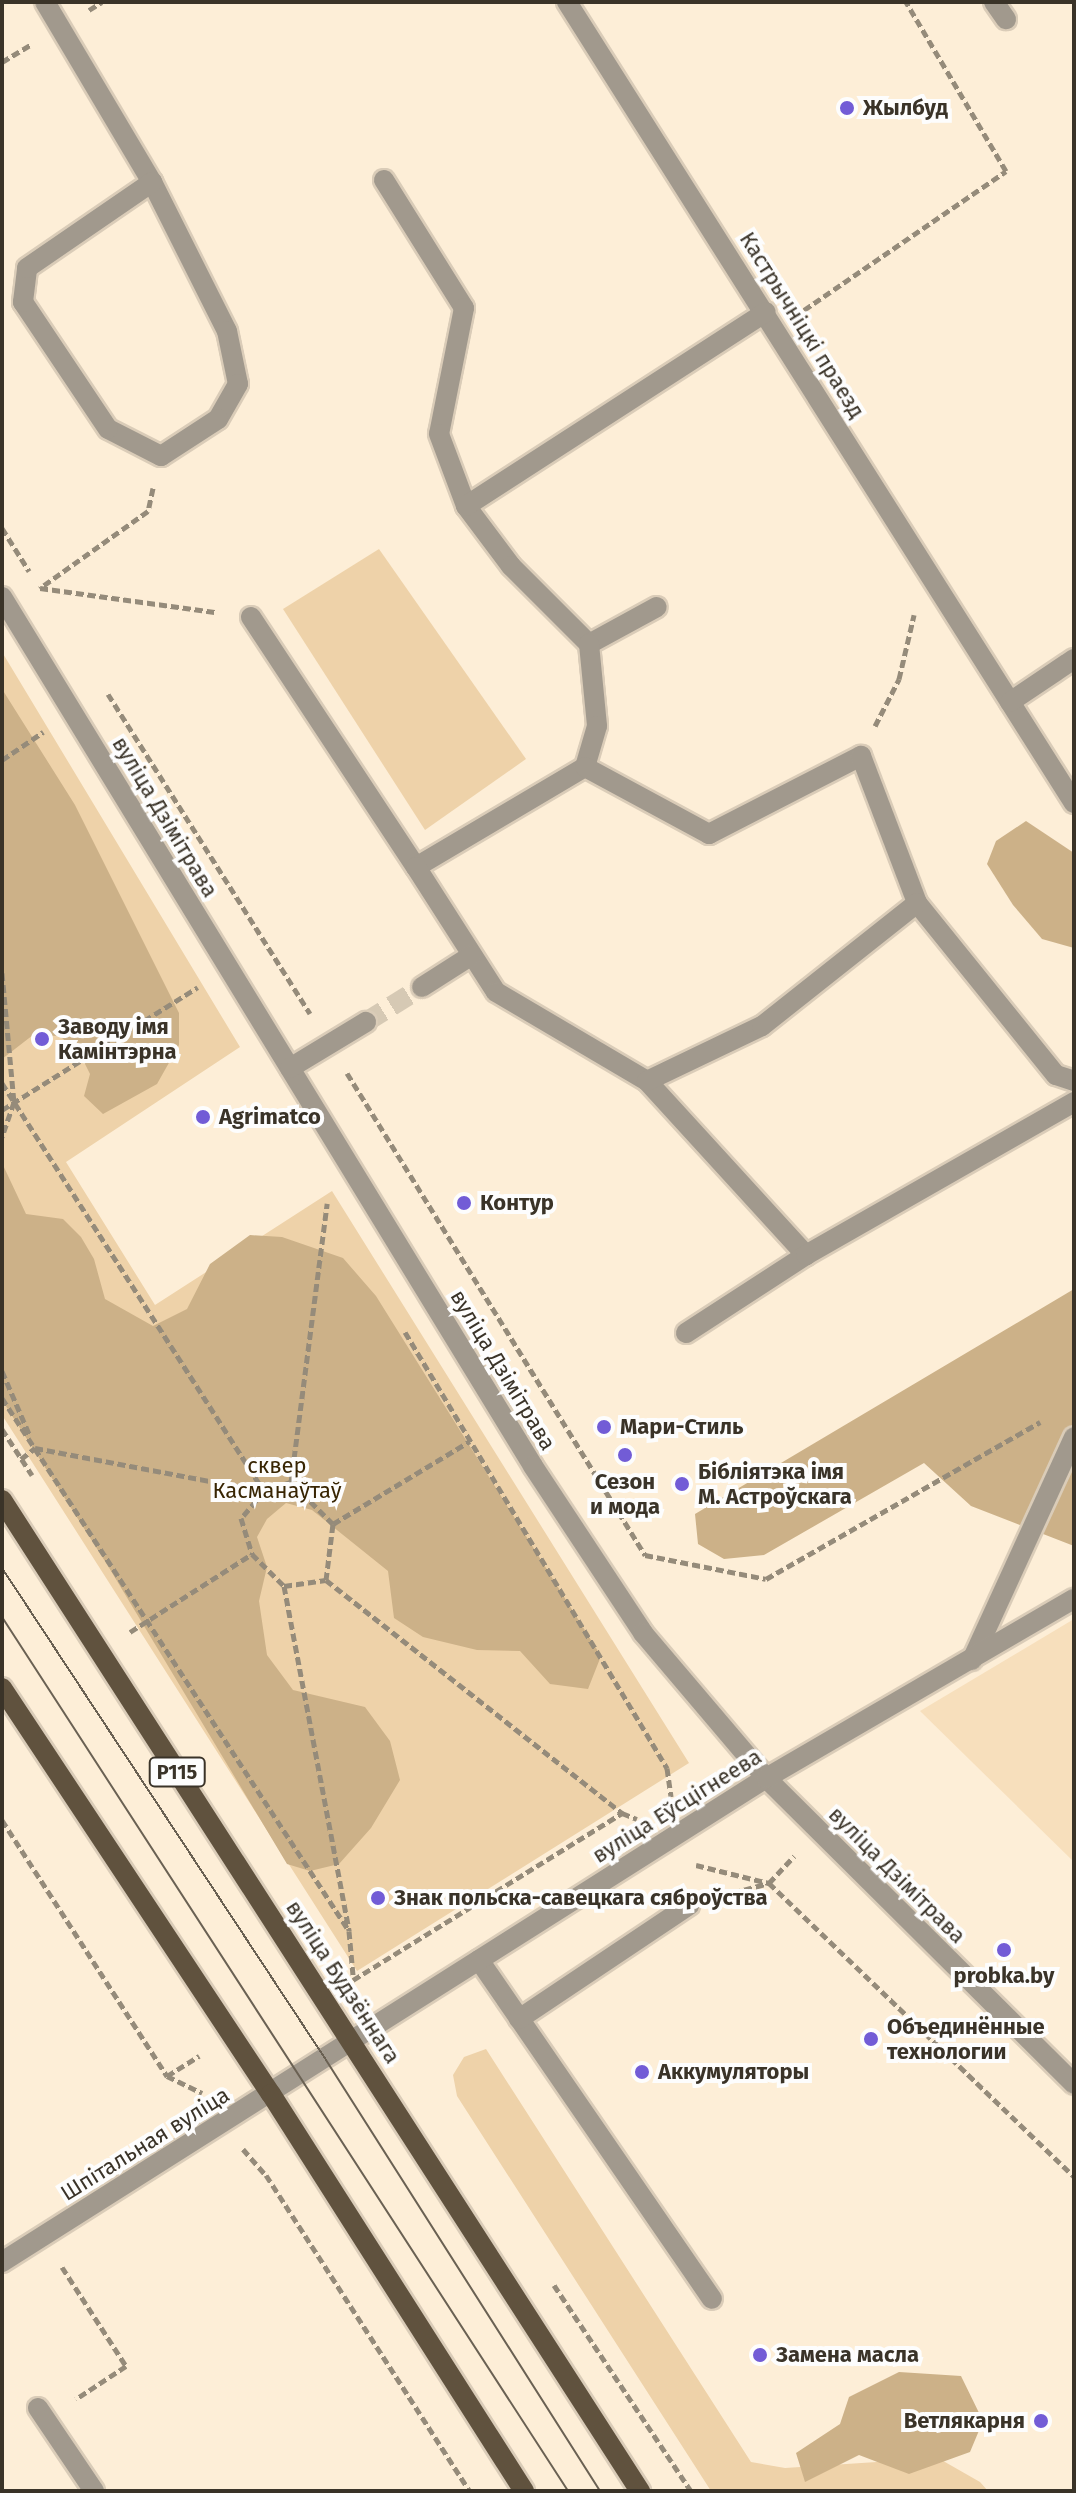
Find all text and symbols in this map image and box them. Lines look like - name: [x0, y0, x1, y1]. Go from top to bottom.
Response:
- place label: Жылбуд: [863, 95, 948, 121]
- marker: Жылбуд: [838, 99, 856, 117]
- street label: Кастрычніцкі праезд: [734, 227, 870, 423]
- street label: вуліца Дзімітрава: [107, 732, 223, 902]
- place label: Заводу імя Камінтэрна: [58, 1013, 177, 1064]
- marker: Заводу імя Камінтэрна: [33, 1030, 51, 1048]
- place label: Agrimatco: [219, 1104, 321, 1130]
- marker: Agrimatco: [194, 1108, 212, 1126]
- place label: Контур: [480, 1190, 554, 1216]
- marker: Контур: [455, 1194, 473, 1212]
- street label: вуліца Дзімітрава: [445, 1285, 561, 1455]
- place label: Мари-Стиль: [620, 1414, 744, 1440]
- marker: Мари-Стиль: [595, 1418, 613, 1436]
- marker: Сезон и мода: [616, 1446, 634, 1464]
- park label: сквер Касманаўтаў: [212, 1452, 342, 1504]
- place label: Бібліятэка імя М. Астроўскага: [698, 1458, 852, 1510]
- place label: Сезон и мода: [590, 1468, 660, 1520]
- marker: Бібліятэка імя М. Астроўскага: [673, 1475, 691, 1493]
- street label: вуліца Еўсцігнеева: [588, 1743, 766, 1869]
- road number: Р115: [147, 1756, 207, 1788]
- street label: вуліца Дзімітрава: [823, 1801, 971, 1949]
- place label: Знак польска-савецкага сяброўства: [394, 1885, 768, 1911]
- marker: Знак польска-савецкага сяброўства: [369, 1889, 387, 1907]
- street label: вуліца Будзённага: [280, 1895, 406, 2069]
- marker: probka.by: [995, 1941, 1013, 1959]
- place label: probka.by: [954, 1963, 1054, 1989]
- place label: Объединённые технологии: [887, 2013, 1045, 2064]
- marker: Объединённые технологии: [862, 2030, 880, 2048]
- place label: Аккумуляторы: [658, 2059, 809, 2085]
- marker: Аккумуляторы: [633, 2063, 651, 2081]
- street label: Шпітальная вуліца: [56, 2081, 234, 2207]
- place label: Замена масла: [776, 2342, 919, 2368]
- marker: Замена масла: [751, 2346, 769, 2364]
- place label: Ветлякарня: [904, 2408, 1025, 2434]
- marker: Ветлякарня: [1032, 2412, 1050, 2430]

